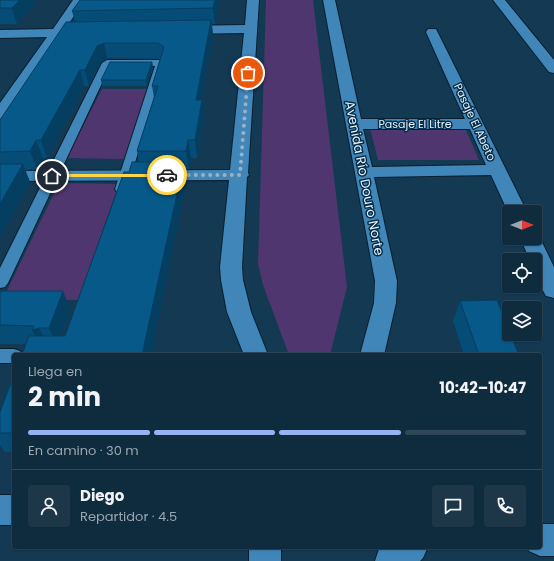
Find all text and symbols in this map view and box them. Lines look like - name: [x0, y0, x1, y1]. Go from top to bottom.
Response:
- pin: [231, 56, 265, 90]
- icon: bag: [237, 62, 259, 84]
- street label: Pasaje El Abeto: [450, 81, 500, 163]
- street label: Avenida Río Douro Norte: [340, 99, 389, 257]
- street label: Pasaje El Litre: [378, 116, 452, 132]
- courier: [147, 155, 187, 195]
- pin: [35, 159, 69, 193]
- icon: car: [156, 164, 178, 186]
- icon: home: [41, 165, 63, 187]
- north arrow: [502, 205, 542, 245]
- map controls: [502, 205, 542, 341]
- button: locate: [502, 253, 542, 293]
- button: layers: [502, 301, 542, 341]
- text: Llega en: [28, 362, 82, 381]
- text: 10:42–10:47: [439, 377, 526, 398]
- text: 2 min: [28, 379, 101, 415]
- text: En camino · 30 m: [28, 441, 139, 460]
- button: person: [28, 485, 70, 527]
- text: Diego: [80, 485, 124, 506]
- button: chat: [432, 485, 474, 527]
- button: phone: [484, 485, 526, 527]
- text: Repartidor · 4.5: [80, 507, 177, 526]

